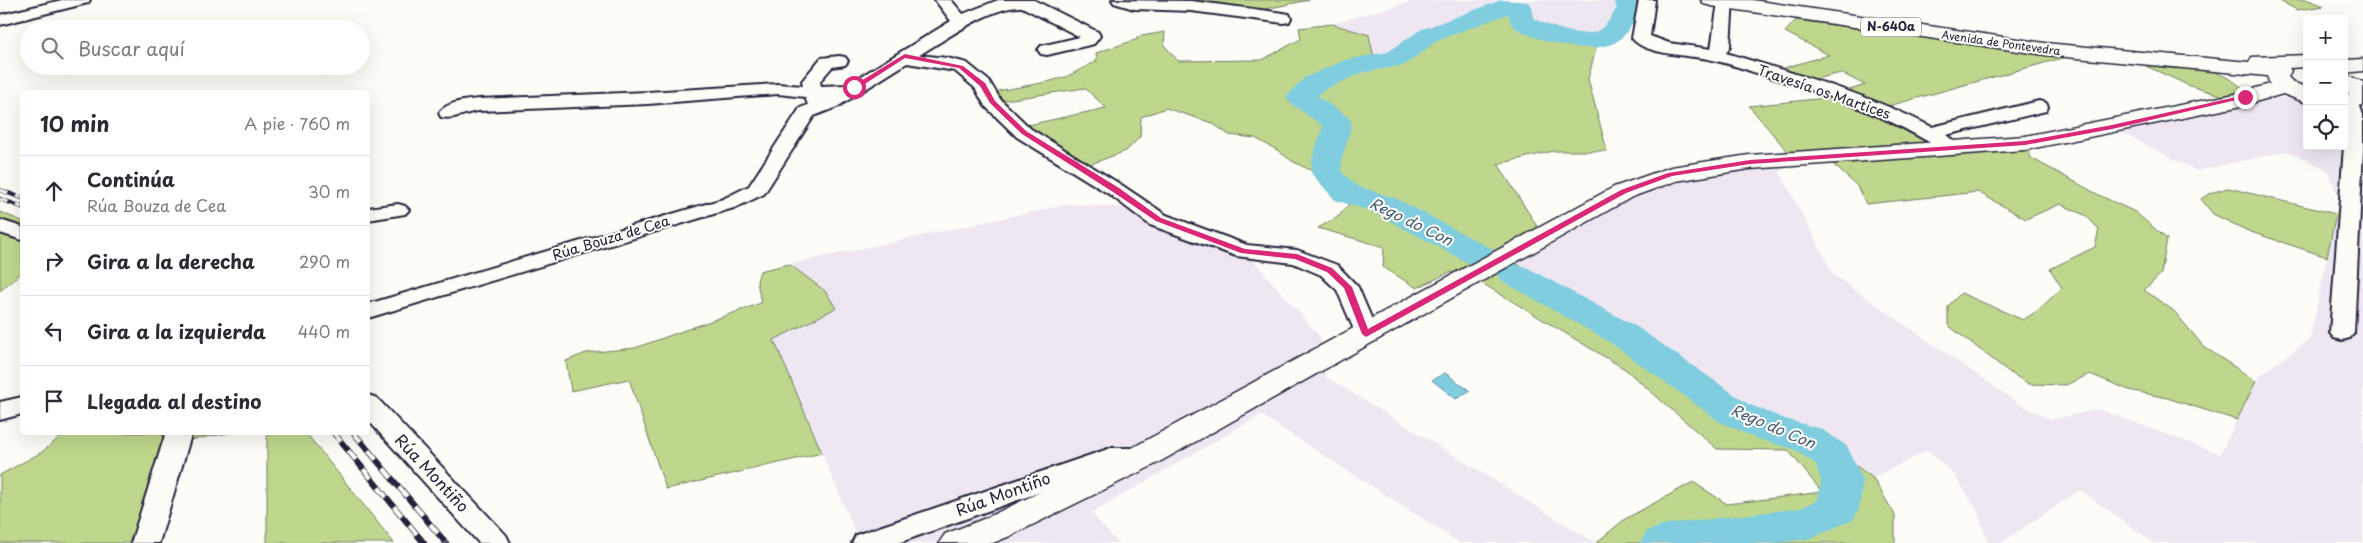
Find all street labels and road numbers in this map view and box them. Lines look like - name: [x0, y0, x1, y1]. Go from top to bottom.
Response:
- road number: N-640a: [1861, 18, 1921, 36]
- street label: Avenida de Pontevedra: [1941, 26, 2062, 59]
- street label: Travesía os Martices: [1755, 59, 1893, 124]
- street label: Rúa Bouza de Cea: [550, 210, 672, 265]
- street label: Rúa Montiño: [390, 428, 475, 517]
- street label: Rúa Montiño: [952, 465, 1054, 521]

